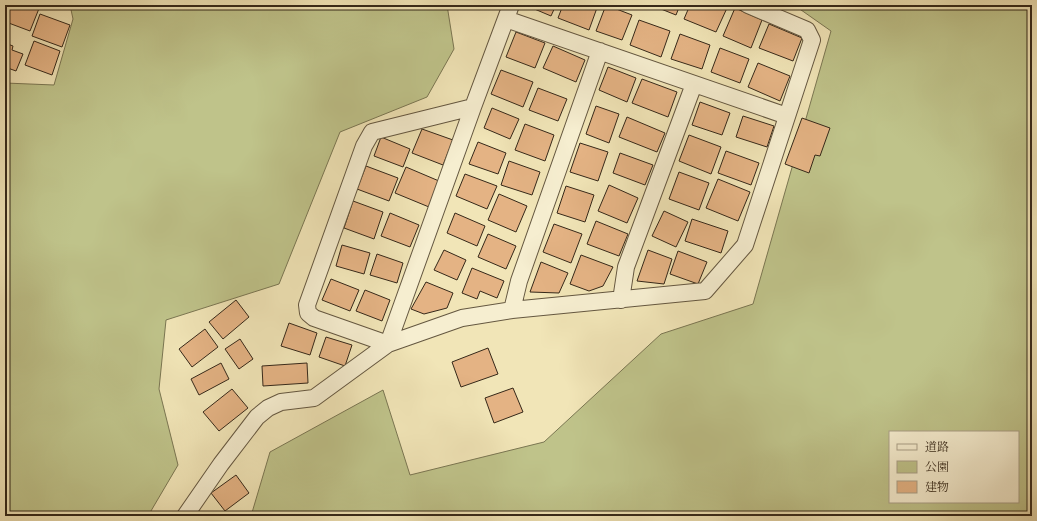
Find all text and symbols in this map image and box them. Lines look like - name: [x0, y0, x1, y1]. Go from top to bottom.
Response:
- legend: [889, 431, 1019, 503]
- text: 道路: [925, 440, 949, 455]
- text: 公園: [925, 460, 949, 475]
- text: 建物: [925, 480, 949, 495]

